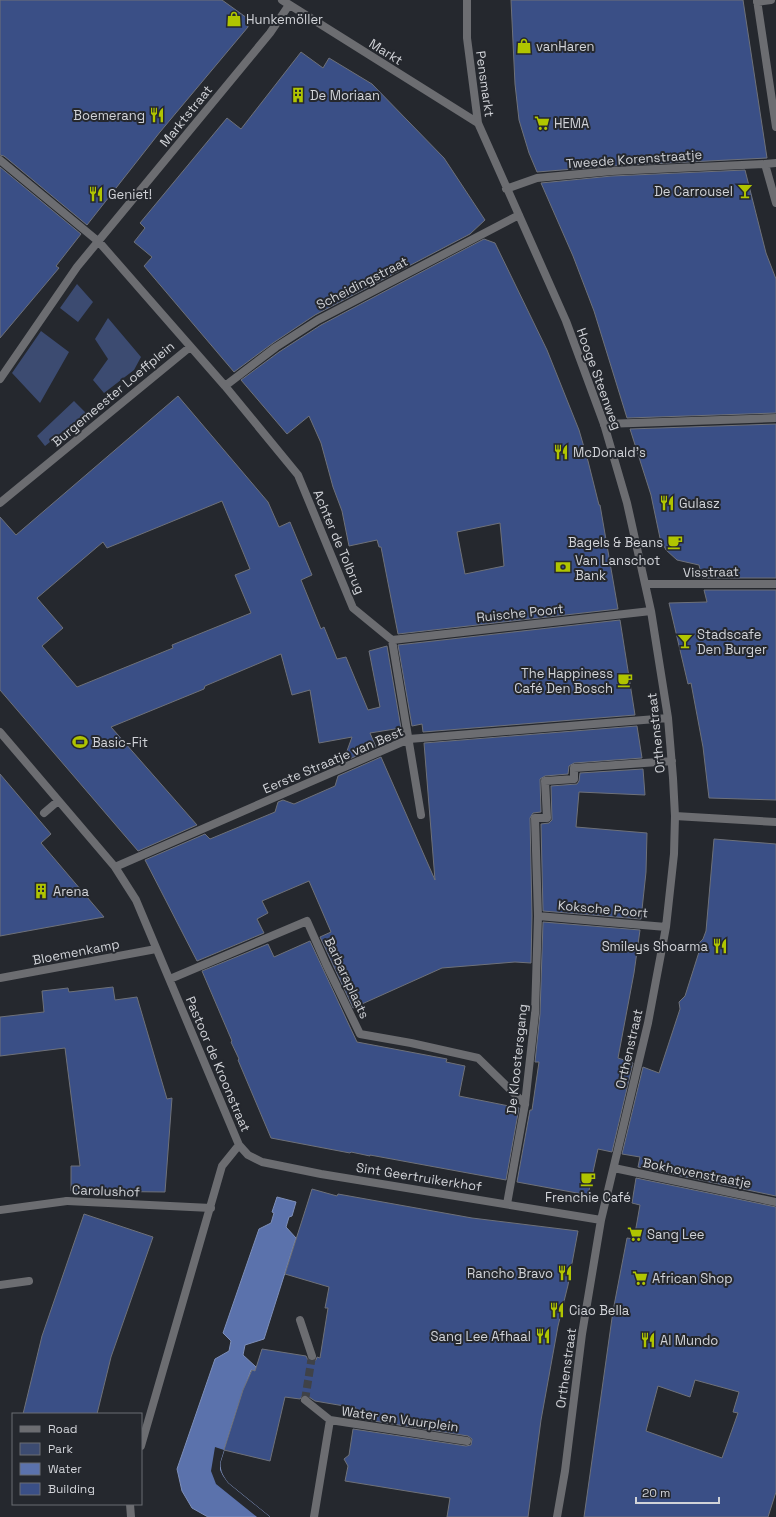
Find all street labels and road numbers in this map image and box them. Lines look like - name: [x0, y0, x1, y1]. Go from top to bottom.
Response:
- street label: Markt: [366, 35, 406, 69]
- street label: Pensmarkt: [472, 50, 498, 118]
- street label: Marktstraat: [156, 82, 216, 150]
- street label: Tweede Korenstraatje: [565, 146, 703, 172]
- street label: Scheidingstraat: [313, 253, 411, 313]
- street label: Hooge Steenweg: [573, 326, 625, 432]
- street label: Burgemeester Loeffplein: [48, 338, 178, 450]
- street label: Achter de Tolbrug: [309, 487, 369, 597]
- street label: Visstraat: [683, 563, 739, 581]
- street label: Ruische Poort: [476, 600, 564, 626]
- street label: Orthenstraat: [643, 692, 669, 774]
- street label: Eerste Straatje van Best: [260, 723, 406, 797]
- street label: Koksche Poort: [557, 897, 649, 921]
- street label: Bloemenkamp: [31, 935, 121, 969]
- street label: Barbaraplaats: [321, 935, 373, 1022]
- street label: Pastoor de Kroonstraat: [182, 994, 254, 1134]
- street label: De Kloostersgang: [503, 1003, 531, 1115]
- street label: Orthenstraat: [612, 1008, 646, 1090]
- street label: Bokhovenstraatje: [641, 1154, 753, 1192]
- street label: Sint Geertruikerkhof: [355, 1159, 483, 1195]
- street label: Carolushof: [72, 1181, 141, 1201]
- street label: Orthenstraat: [552, 1327, 580, 1409]
- street label: Water en Vuurplein: [340, 1402, 460, 1436]

